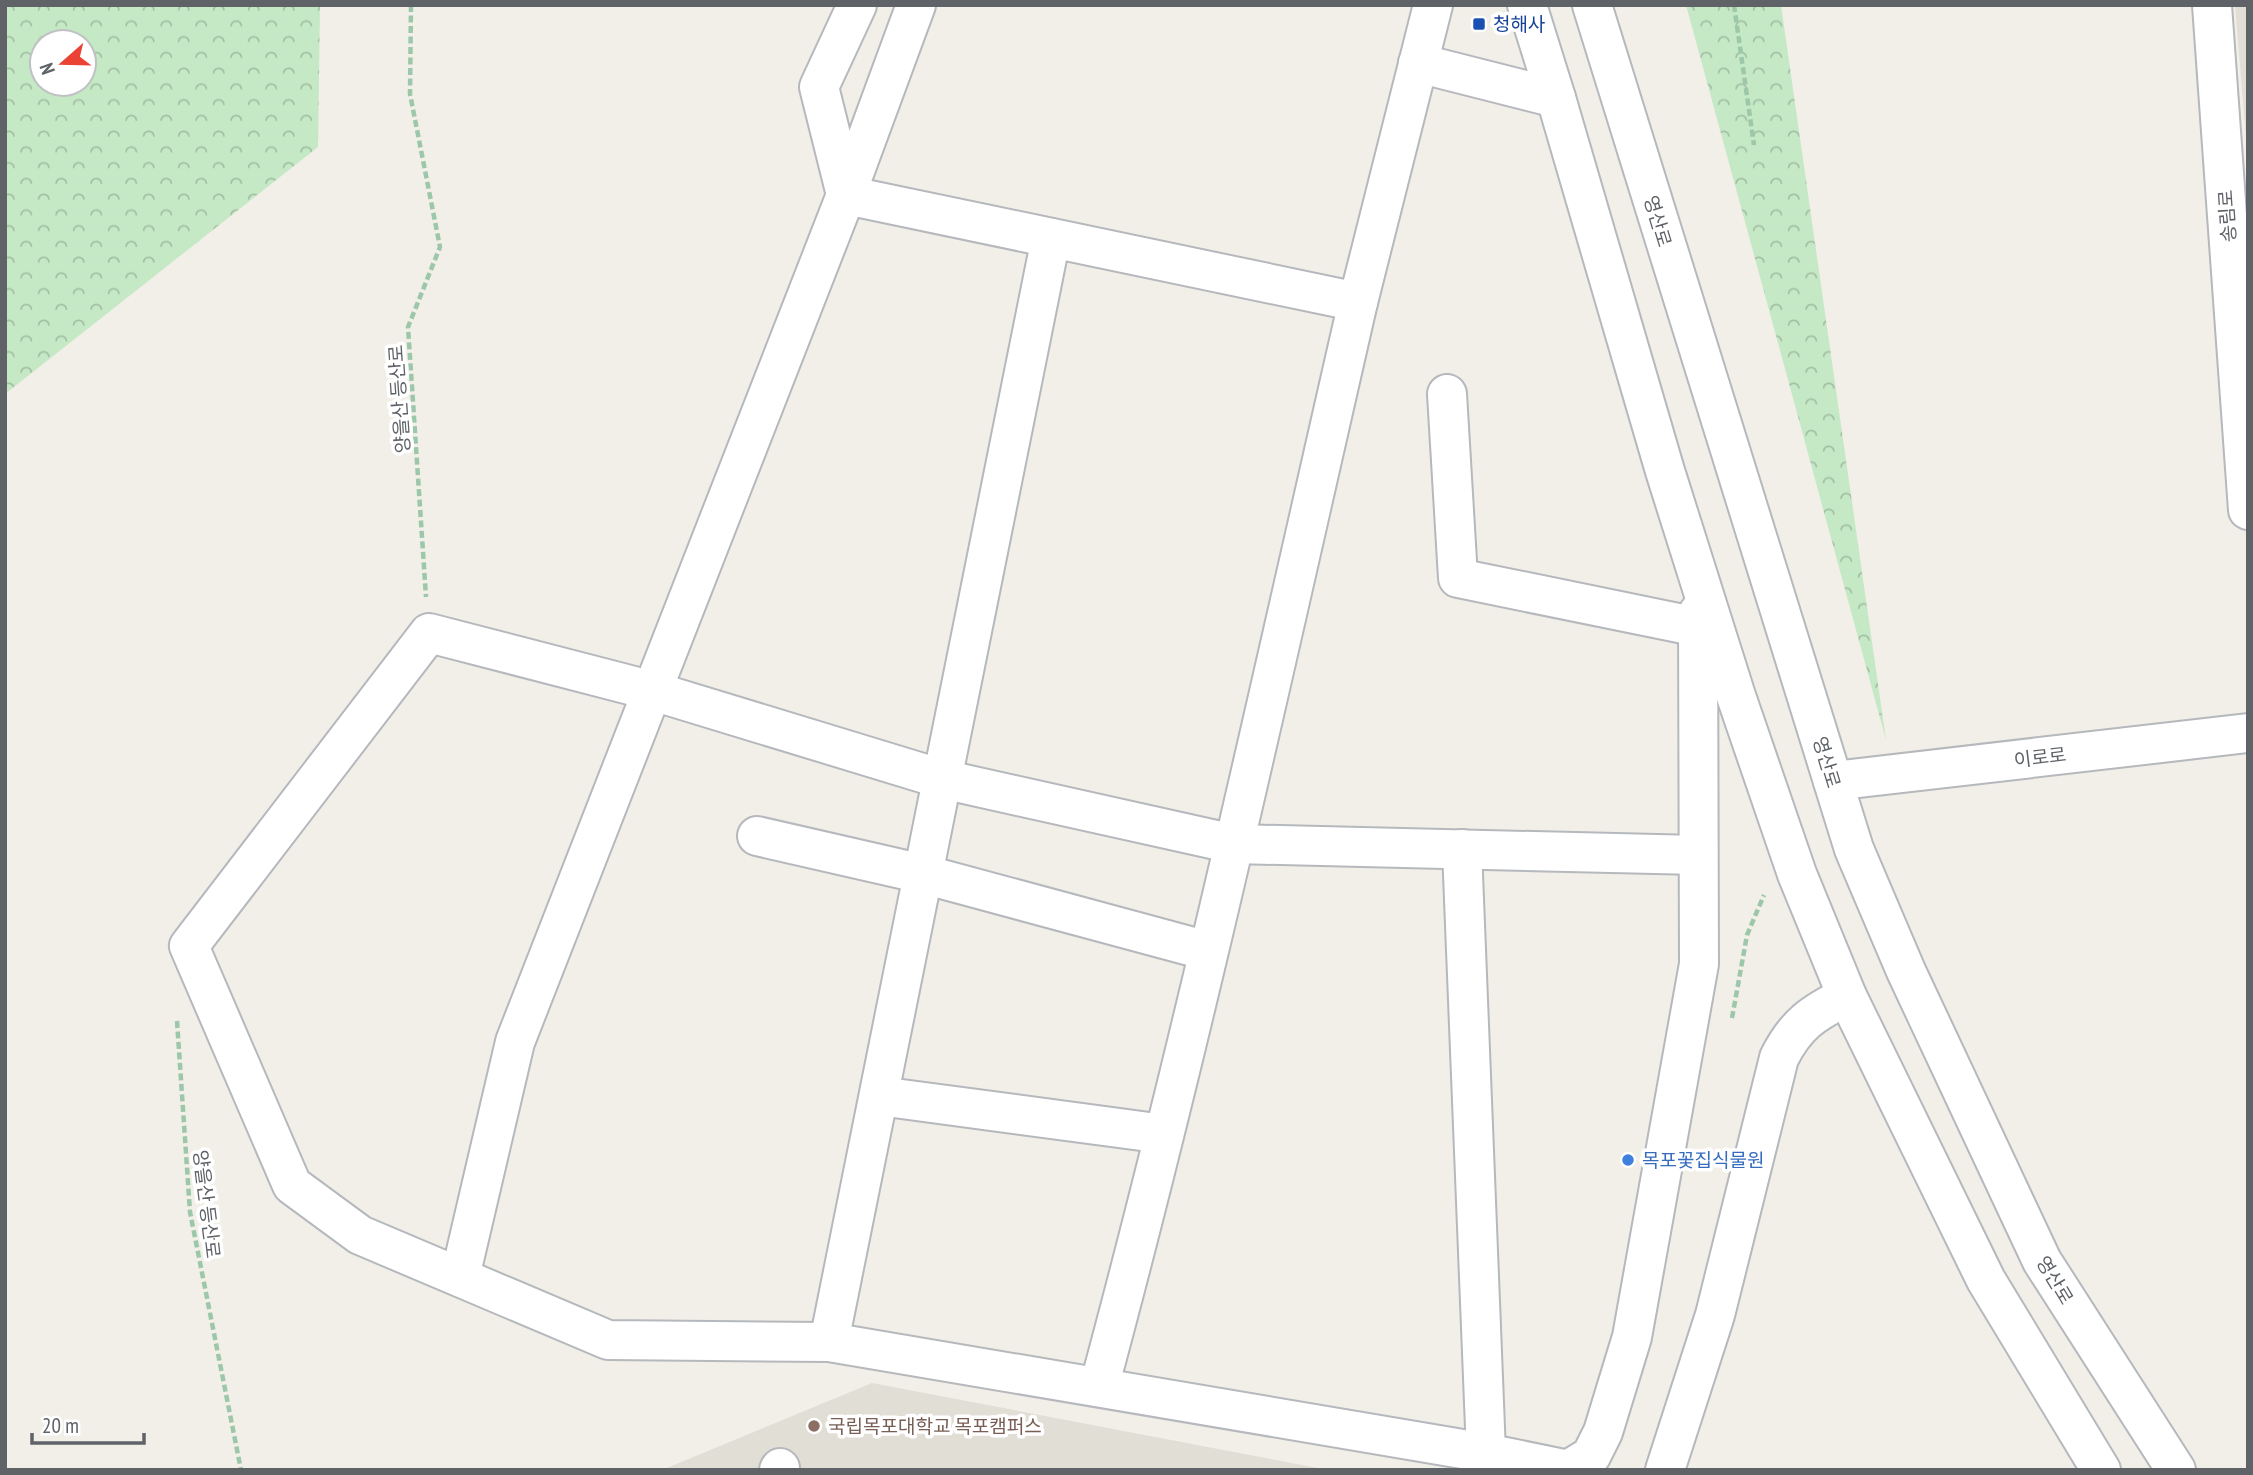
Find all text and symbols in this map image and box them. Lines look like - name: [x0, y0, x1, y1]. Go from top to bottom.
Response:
- place label: 청해사: [1493, 12, 1545, 36]
- marker: 청해사: [1471, 16, 1487, 32]
- north arrow: [28, 28, 98, 98]
- text: N: [34, 60, 60, 78]
- street label: 송림로: [2213, 189, 2241, 243]
- street label: 영산로: [1639, 192, 1677, 250]
- street label: 양을산 등산로: [383, 344, 415, 454]
- street label: 영산로: [1808, 733, 1846, 791]
- street label: 이로로: [2013, 742, 2067, 772]
- street label: 양을산 등산로: [188, 1148, 226, 1260]
- place label: 목포꽃집식물원: [1642, 1148, 1764, 1172]
- marker: 목포꽃집식물원: [1620, 1152, 1636, 1168]
- street label: 영산로: [2031, 1251, 2079, 1309]
- scale bar: [32, 1402, 144, 1446]
- text: 20 m: [42, 1412, 79, 1439]
- place label: 국립목포대학교 목포캠퍼스: [828, 1414, 1042, 1438]
- marker: 국립목포대학교 목포캠퍼스: [806, 1418, 822, 1434]

